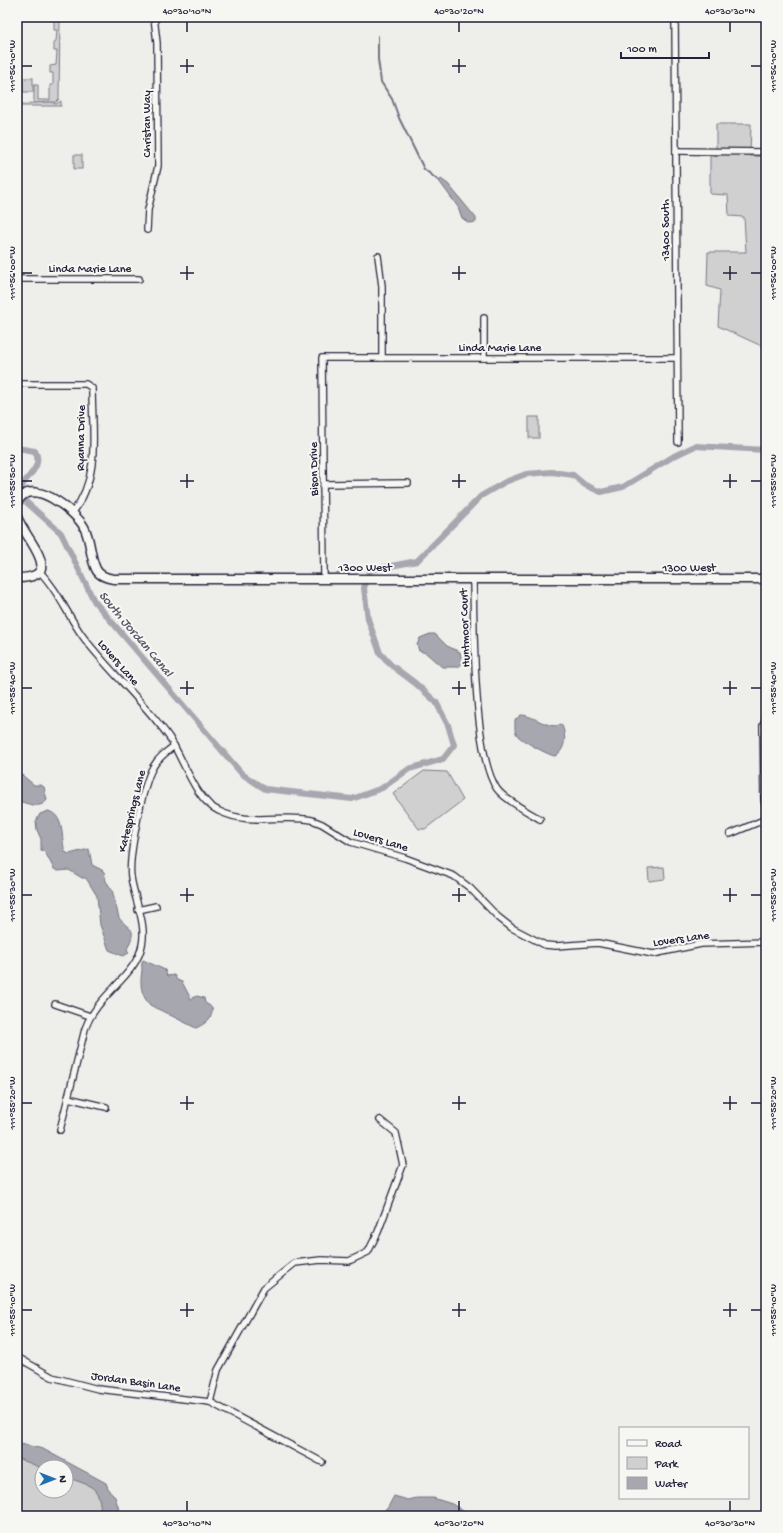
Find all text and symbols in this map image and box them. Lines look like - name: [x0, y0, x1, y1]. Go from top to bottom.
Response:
- text: 40°30'10"N: [163, 6, 212, 18]
- text: 40°30'20"N: [434, 6, 484, 18]
- text: 40°30'30"N: [705, 6, 755, 18]
- scale bar: [621, 34, 709, 60]
- text: 111°56'10"W: [7, 40, 19, 93]
- text: 111°56'10"W: [768, 40, 780, 93]
- text: 100 m: [626, 43, 657, 57]
- street label: Christan Way: [141, 90, 155, 158]
- street label: 13400 South: [660, 198, 674, 262]
- text: 111°56'00"W: [7, 246, 19, 301]
- text: 111°56'00"W: [768, 246, 780, 301]
- street label: Linda Marie Lane: [48, 263, 132, 277]
- street label: Linda Marie Lane: [458, 342, 542, 356]
- street label: Ryanna Drive: [74, 404, 90, 471]
- street label: Bison Drive: [308, 441, 322, 497]
- text: 111°55'50"W: [7, 454, 19, 509]
- text: 111°55'50"W: [768, 454, 780, 509]
- street label: 1300 West: [337, 562, 393, 576]
- street label: 1300 West: [661, 562, 717, 576]
- street label: Huntmoor Court: [458, 587, 474, 667]
- water label: South Jordan Canal: [95, 589, 176, 681]
- street label: Lovers Lane: [94, 637, 142, 690]
- text: 111°55'40"W: [7, 661, 19, 715]
- text: 111°55'40"W: [768, 661, 780, 715]
- street label: Katesprings Lane: [116, 768, 150, 854]
- street label: Lovers Lane: [351, 826, 410, 856]
- text: 111°55'30"W: [7, 868, 19, 923]
- text: 111°55'30"W: [768, 868, 780, 923]
- street label: Lovers Lane: [652, 929, 711, 951]
- text: 111°55'20"W: [7, 1076, 19, 1130]
- text: 111°55'20"W: [768, 1076, 780, 1130]
- text: 111°55'10"W: [7, 1283, 19, 1337]
- text: 111°55'10"W: [768, 1283, 780, 1337]
- street label: Jordan Basin Lane: [90, 1370, 182, 1396]
- legend: [619, 1427, 749, 1499]
- text: Road: [655, 1438, 682, 1452]
- text: Park: [654, 1458, 680, 1472]
- north arrow: [34, 1459, 74, 1499]
- text: N: [56, 1475, 68, 1483]
- text: Water: [655, 1478, 689, 1492]
- text: 40°30'10"N: [163, 1518, 212, 1530]
- text: 40°30'20"N: [434, 1518, 484, 1530]
- text: 40°30'30"N: [705, 1518, 755, 1530]

